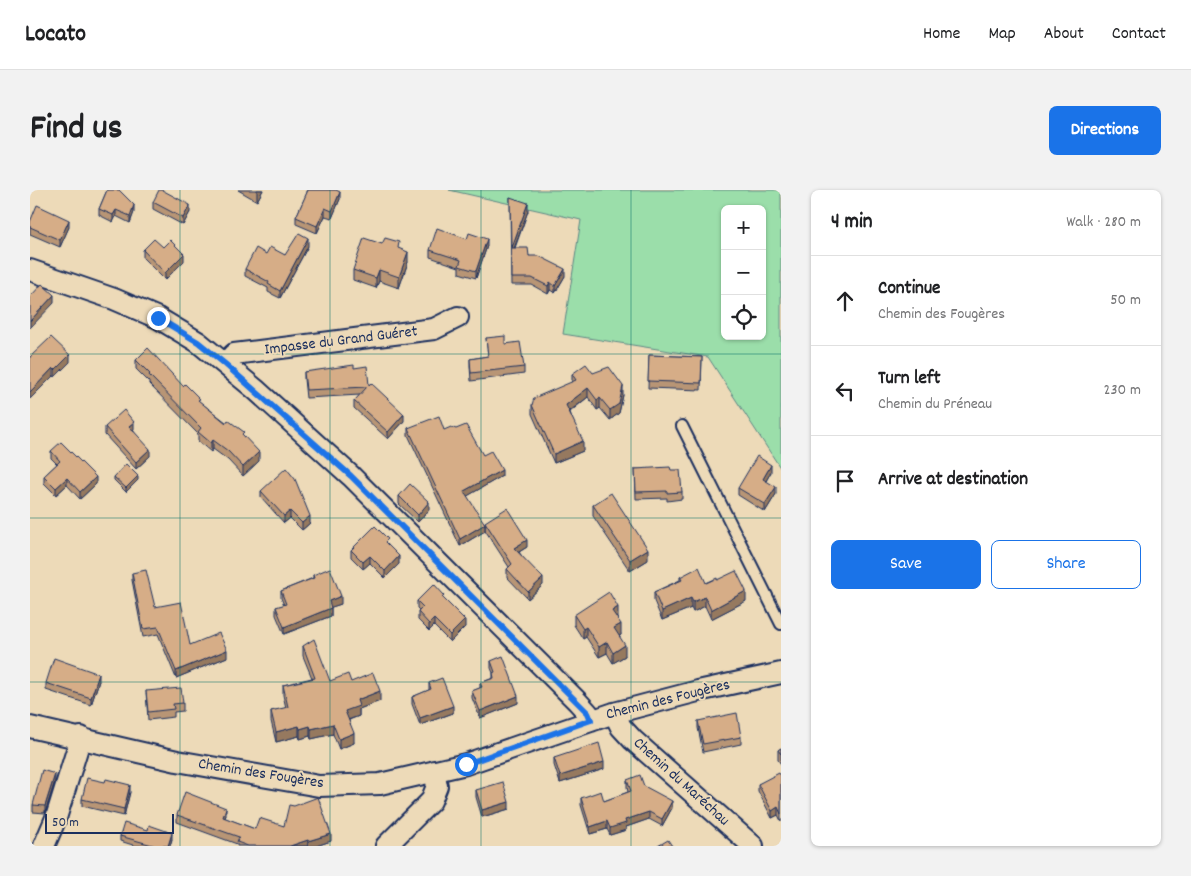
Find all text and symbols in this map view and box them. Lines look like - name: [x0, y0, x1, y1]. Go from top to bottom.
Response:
- text: Locato: [25, 18, 86, 52]
- text: Home: [923, 22, 960, 47]
- text: Map: [988, 22, 1016, 47]
- text: About: [1044, 22, 1084, 47]
- text: Contact: [1112, 22, 1166, 47]
- text: Find us: [30, 105, 122, 155]
- button: Directions: [1049, 106, 1161, 155]
- map controls: [721, 205, 766, 340]
- button: +: [721, 205, 766, 250]
- text: 4 min: [831, 208, 873, 238]
- text: Walk · 280 m: [1066, 211, 1141, 234]
- button: −: [721, 250, 766, 295]
- text: Continue: [878, 276, 940, 303]
- icon: ahead: [831, 287, 859, 315]
- text: 50 m: [1110, 289, 1141, 312]
- button: locate: [721, 295, 766, 340]
- text: Chemin des Fougères: [878, 303, 1005, 326]
- route end: [147, 307, 170, 330]
- street label: Impasse du Grand Guéret: [263, 320, 419, 362]
- text: Turn left: [878, 366, 941, 393]
- icon: left: [831, 377, 859, 405]
- text: 230 m: [1104, 379, 1141, 402]
- text: Chemin du Préneau: [878, 393, 992, 416]
- icon: arrive: [831, 467, 859, 495]
- text: Arrive at destination: [878, 467, 1028, 494]
- button: Save: [831, 540, 981, 589]
- button: Share: [991, 540, 1141, 589]
- street label: Chemin des Fougères: [604, 673, 733, 727]
- street label: Chemin du Maréchau: [628, 732, 735, 832]
- street label: Chemin des Fougères: [196, 753, 326, 795]
- route start: [455, 753, 478, 776]
- scale bar: [45, 811, 174, 834]
- text: 50 m: [52, 813, 79, 833]

